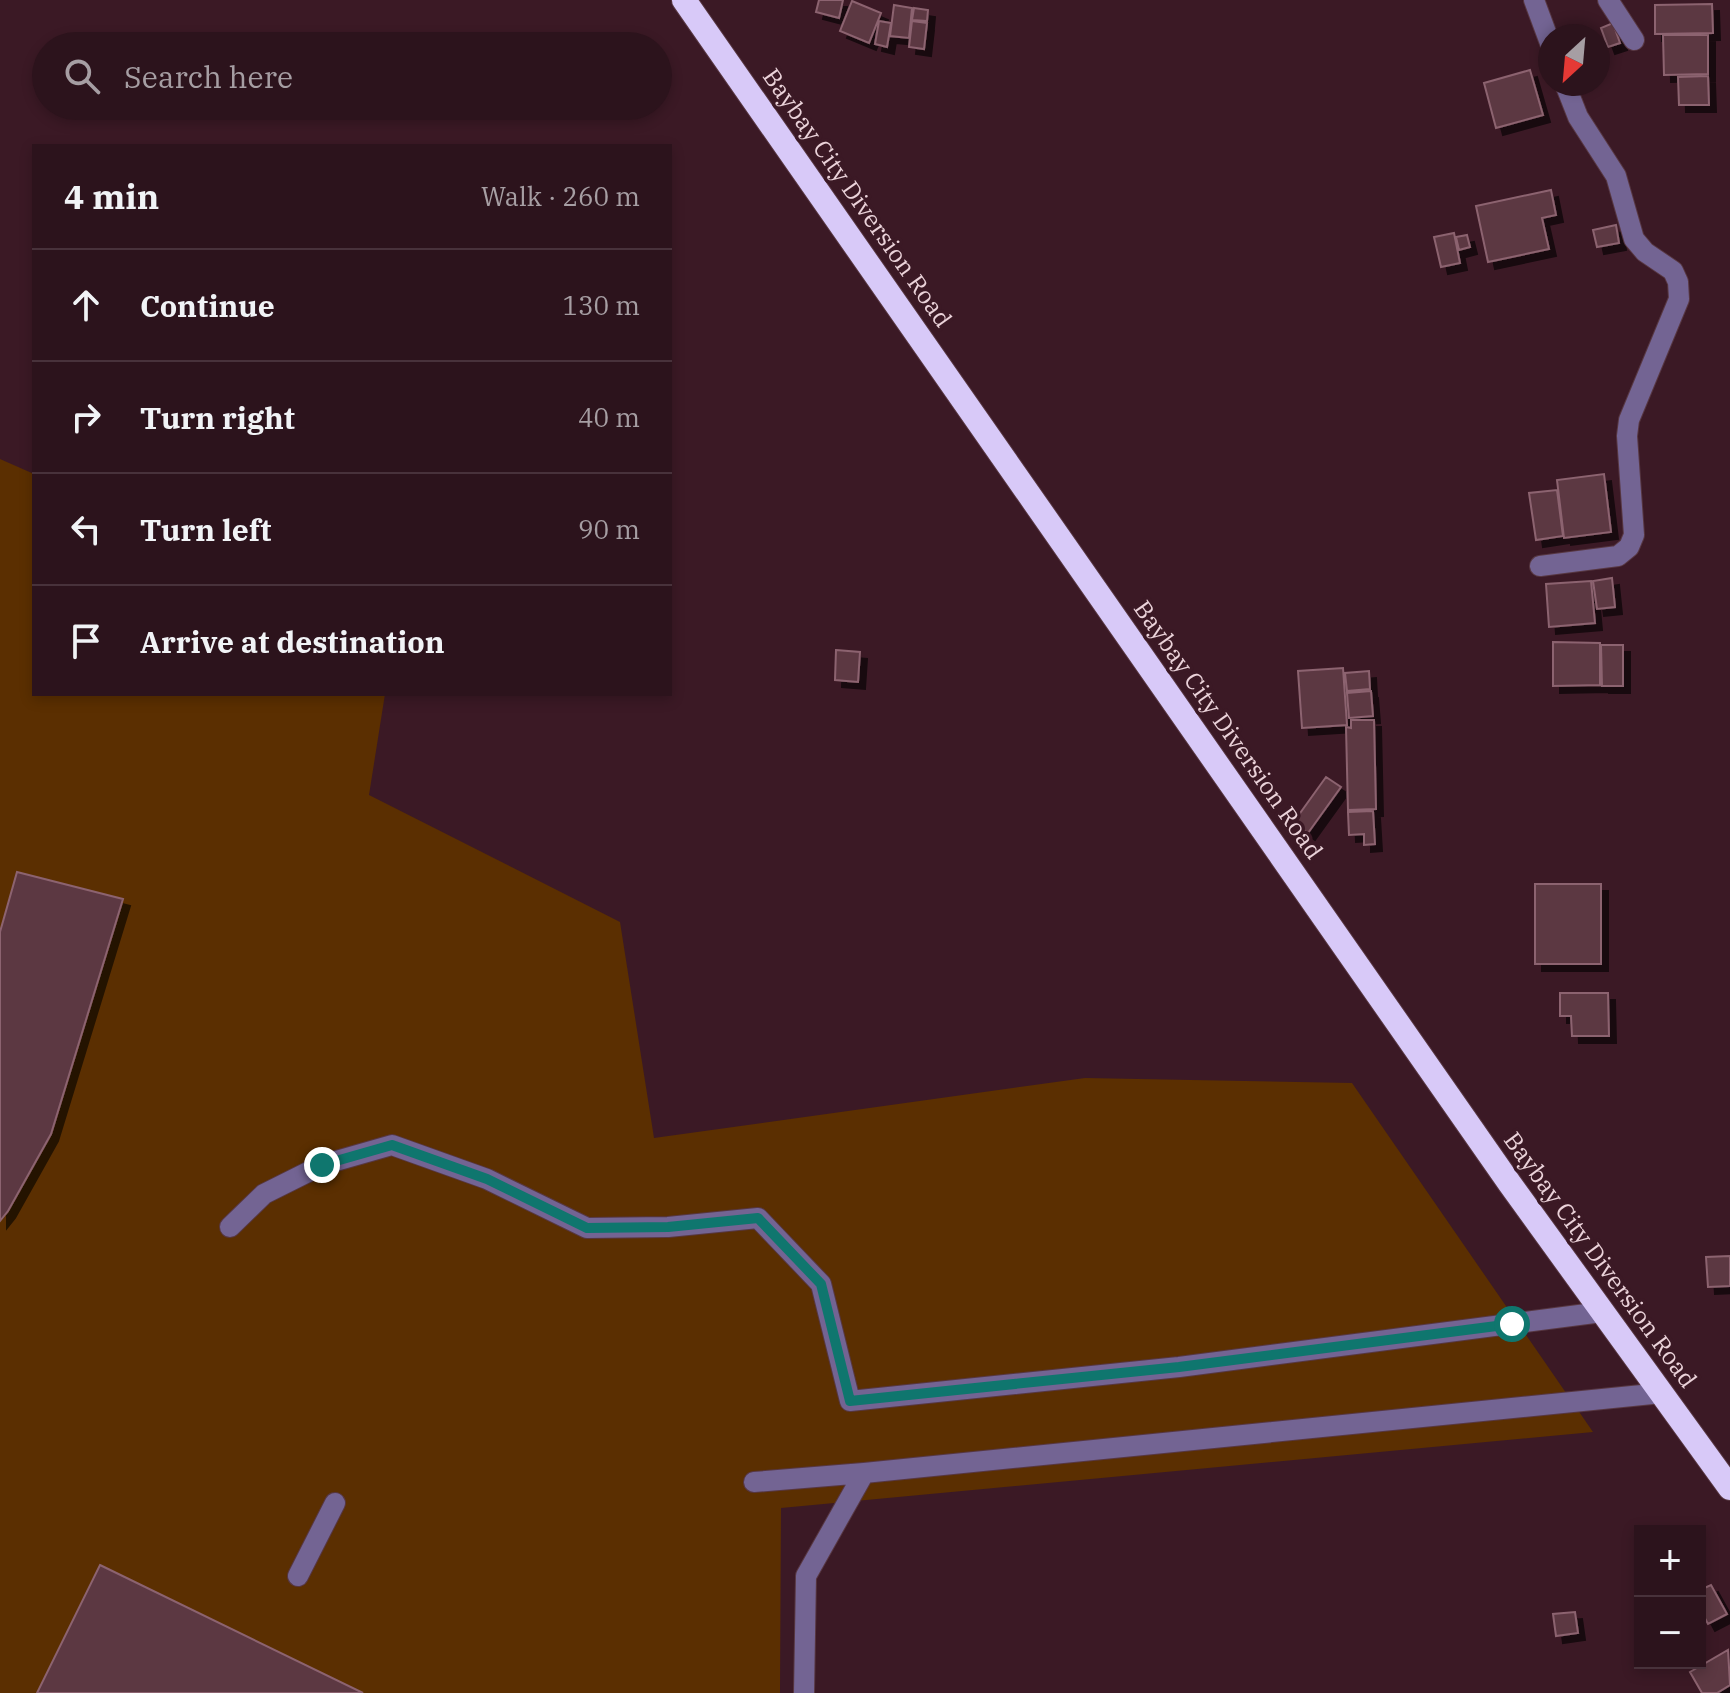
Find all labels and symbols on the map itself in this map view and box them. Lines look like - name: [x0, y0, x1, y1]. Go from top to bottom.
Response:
- north arrow: [1538, 24, 1610, 96]
- street label: Baybay City Diversion Road: [756, 62, 960, 333]
- street label: Baybay City Diversion Road: [1127, 594, 1331, 865]
- street label: Baybay City Diversion Road: [1497, 1125, 1705, 1394]
- route end: [304, 1147, 340, 1183]
- route start: [1494, 1306, 1530, 1342]

